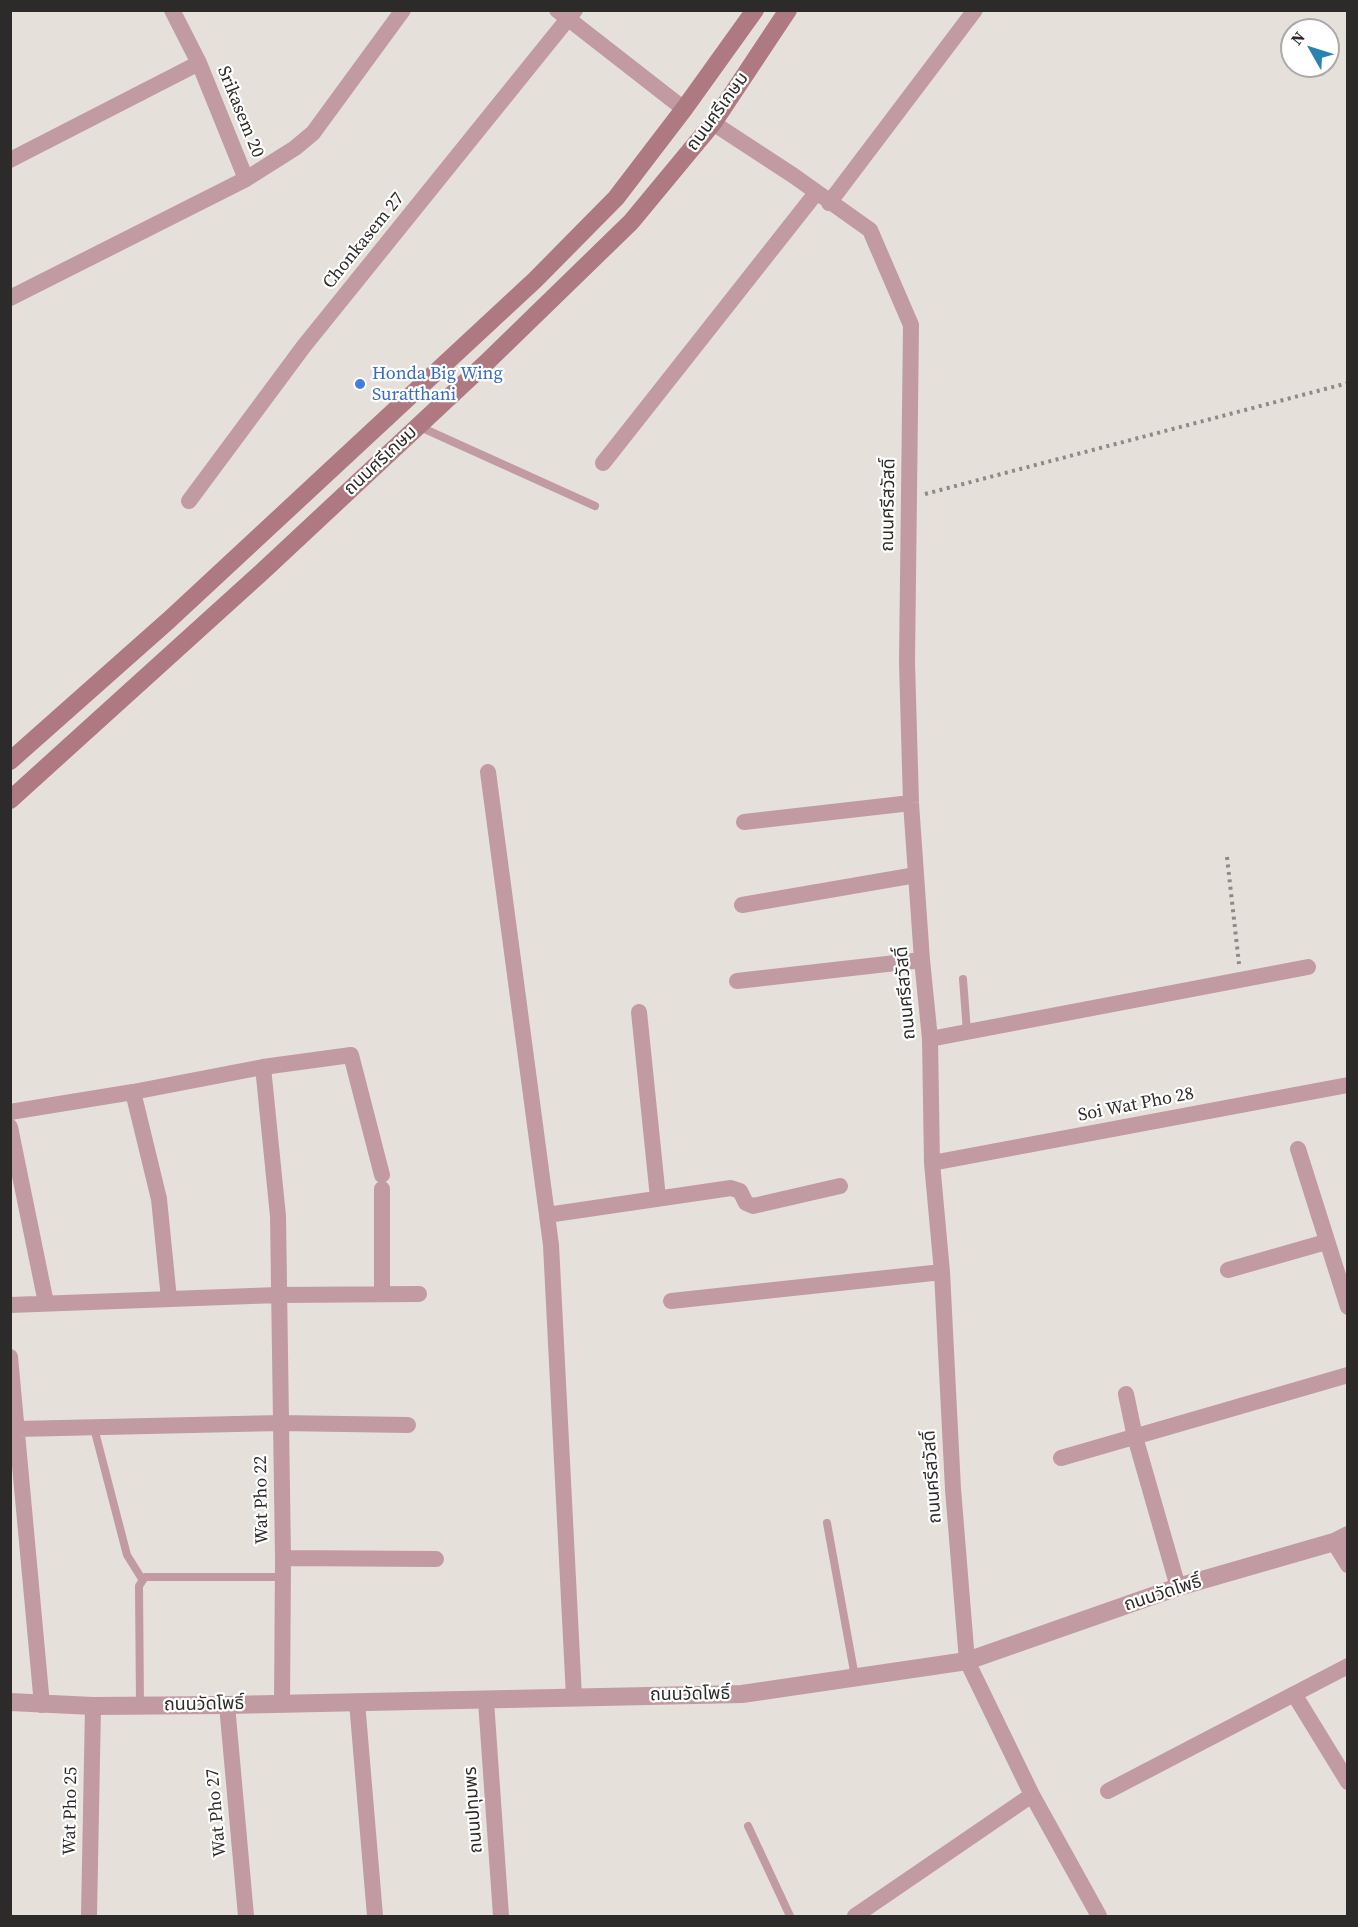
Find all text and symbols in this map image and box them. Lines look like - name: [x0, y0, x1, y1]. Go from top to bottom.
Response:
- north arrow: [1280, 18, 1340, 78]
- text: N: [1285, 26, 1310, 49]
- street label: Srikasem 20: [212, 63, 268, 161]
- street label: ถนนศรีเกษม: [682, 69, 754, 155]
- street label: Chonkasem 27: [319, 189, 409, 293]
- place label: Honda Big Wing Suratthani: [372, 363, 503, 406]
- marker: Honda Big Wing Suratthani: [353, 377, 367, 391]
- street label: ถนนศรีเกษม: [340, 422, 422, 500]
- street label: ถนนศรีสวัสดิ์: [877, 458, 901, 552]
- street label: ถนนศรีสวัสดิ์: [891, 945, 921, 1041]
- street label: Soi Wat Pho 28: [1076, 1083, 1196, 1127]
- street label: ถนนศรีสวัสดิ์: [919, 1430, 947, 1524]
- street label: Wat Pho 22: [250, 1455, 274, 1545]
- street label: ถนนวัดโพธิ์: [1121, 1571, 1205, 1617]
- street label: ถนนวัดโพธิ์: [650, 1684, 730, 1706]
- street label: ถนนวัดโพธิ์: [164, 1694, 244, 1716]
- street label: Wat Pho 25: [59, 1766, 83, 1856]
- street label: ถนนปทุมพร: [460, 1766, 488, 1854]
- street label: Wat Pho 27: [202, 1768, 232, 1858]

